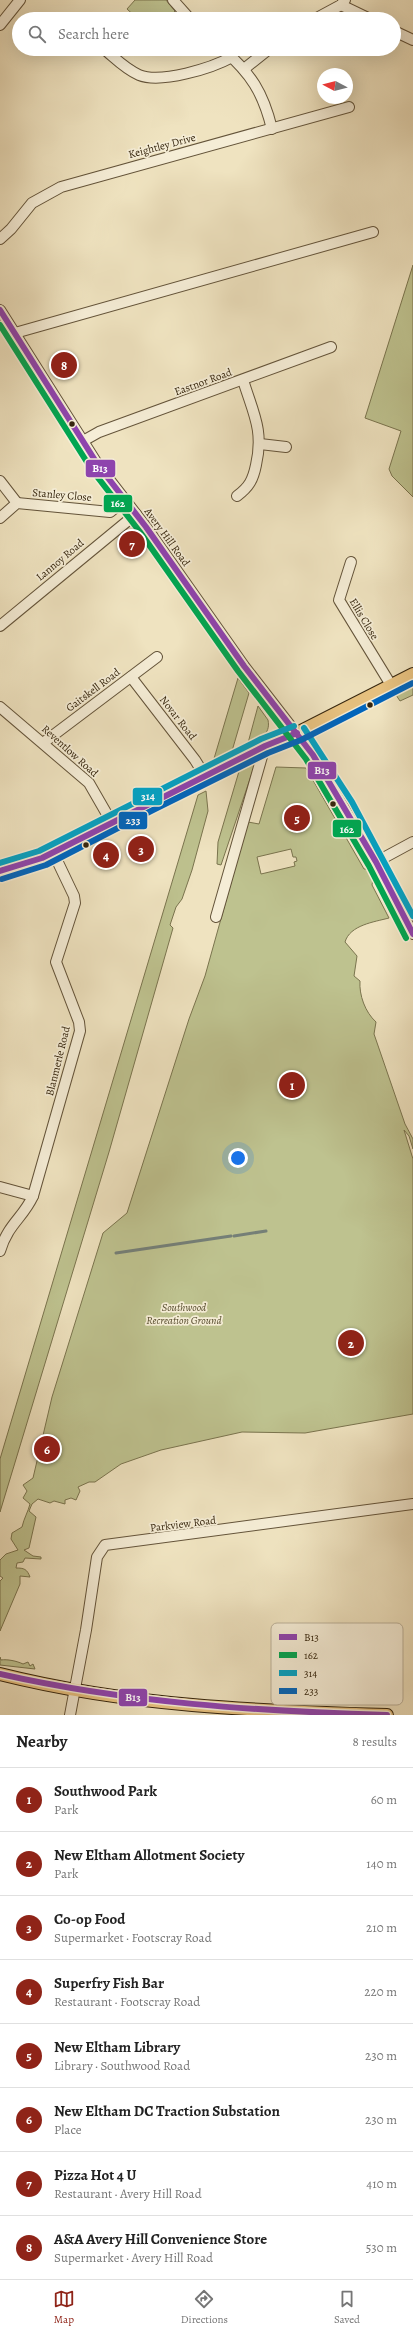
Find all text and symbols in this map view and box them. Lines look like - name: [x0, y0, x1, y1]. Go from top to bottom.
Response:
- search box: [12, 12, 401, 56]
- icon: search: [26, 23, 48, 45]
- text: Search here: [58, 24, 129, 44]
- north arrow: [317, 68, 353, 104]
- street label: Keightley Drive: [127, 130, 197, 162]
- pin: 8: [51, 350, 77, 380]
- street label: Eastnor Road: [172, 365, 234, 399]
- unlabelled marker: [67, 419, 77, 429]
- line badge: B13: [85, 459, 116, 478]
- text: B13: [92, 461, 108, 476]
- street label: Stanley Close: [32, 485, 92, 505]
- line badge: 162: [103, 494, 133, 513]
- text: 162: [111, 496, 126, 511]
- street label: Avery Hill Road: [140, 504, 193, 569]
- pin: 7: [119, 529, 145, 559]
- street label: Lannoy Road: [33, 536, 87, 584]
- street label: Ellis Close: [346, 595, 382, 643]
- street label: Gaitskell Road: [63, 665, 123, 715]
- street label: Novar Road: [156, 693, 200, 743]
- unlabelled marker: [365, 700, 375, 710]
- street label: Reventlow Road: [38, 722, 102, 781]
- line badge: B13: [307, 761, 337, 780]
- text: B13: [314, 763, 330, 778]
- line badge: 314: [132, 787, 163, 806]
- text: 314: [141, 789, 155, 804]
- unlabelled marker: [328, 799, 338, 809]
- pin: 5: [284, 803, 310, 833]
- line badge: 233: [118, 811, 148, 830]
- text: 233: [126, 813, 141, 828]
- line badge: 162: [332, 819, 362, 838]
- text: 162: [340, 822, 355, 837]
- pin: 3: [128, 834, 154, 864]
- unlabelled marker: [81, 840, 91, 850]
- pin: 4: [93, 840, 119, 870]
- street label: Blanmerle Road: [42, 1024, 74, 1097]
- pin: 1: [279, 1070, 305, 1100]
- your location: [228, 1148, 248, 1168]
- park label: Southwood Recreation Ground: [146, 1300, 222, 1328]
- pin: 2: [338, 1328, 364, 1358]
- pin: 6: [34, 1434, 60, 1464]
- street label: Parkview Road: [149, 1512, 217, 1535]
- legend: [271, 1623, 403, 1705]
- text: B13: [304, 1630, 319, 1645]
- text: 162: [304, 1648, 318, 1663]
- text: 314: [304, 1666, 317, 1681]
- text: 233: [304, 1684, 318, 1699]
- line badge: B13: [118, 1688, 148, 1707]
- text: B13: [125, 1690, 141, 1705]
- text: Nearby: [16, 1730, 67, 1753]
- text: 8 results: [353, 1733, 397, 1750]
- text: Southwood Park: [54, 1781, 157, 1801]
- text: 1: [27, 1791, 31, 1808]
- text: 60 m: [371, 1791, 397, 1808]
- text: Park: [54, 1801, 78, 1818]
- text: New Eltham Allotment Society: [54, 1845, 244, 1865]
- text: 2: [26, 1855, 32, 1872]
- text: 140 m: [366, 1855, 397, 1872]
- text: Park: [54, 1865, 78, 1882]
- text: Co-op Food: [54, 1909, 125, 1929]
- text: 3: [26, 1919, 32, 1936]
- text: 210 m: [366, 1919, 397, 1936]
- text: Supermarket · Footscray Road: [54, 1929, 212, 1946]
- text: Superfry Fish Bar: [54, 1973, 164, 1993]
- text: 4: [26, 1983, 32, 2000]
- text: 220 m: [364, 1983, 397, 2000]
- text: Restaurant · Footscray Road: [54, 1993, 200, 2010]
- text: New Eltham Library: [54, 2037, 180, 2057]
- text: 5: [26, 2047, 32, 2064]
- text: 230 m: [365, 2047, 397, 2064]
- text: Library · Southwood Road: [54, 2057, 190, 2074]
- text: New Eltham DC Traction Substation: [54, 2101, 280, 2121]
- text: 6: [26, 2111, 32, 2128]
- text: 230 m: [365, 2111, 397, 2128]
- text: Place: [54, 2121, 82, 2138]
- text: Pizza Hot 4 U: [54, 2165, 136, 2185]
- text: 7: [26, 2175, 32, 2192]
- text: 410 m: [366, 2175, 397, 2192]
- text: Restaurant · Avery Hill Road: [54, 2185, 202, 2202]
- text: A&A Avery Hill Convenience Store: [54, 2229, 267, 2249]
- text: 8: [26, 2239, 32, 2256]
- text: 530 m: [366, 2239, 397, 2256]
- text: Supermarket · Avery Hill Road: [54, 2249, 213, 2266]
- tab: Map: [53, 2288, 75, 2327]
- tab: Directions: [181, 2288, 228, 2327]
- tab: Saved: [334, 2288, 360, 2327]

